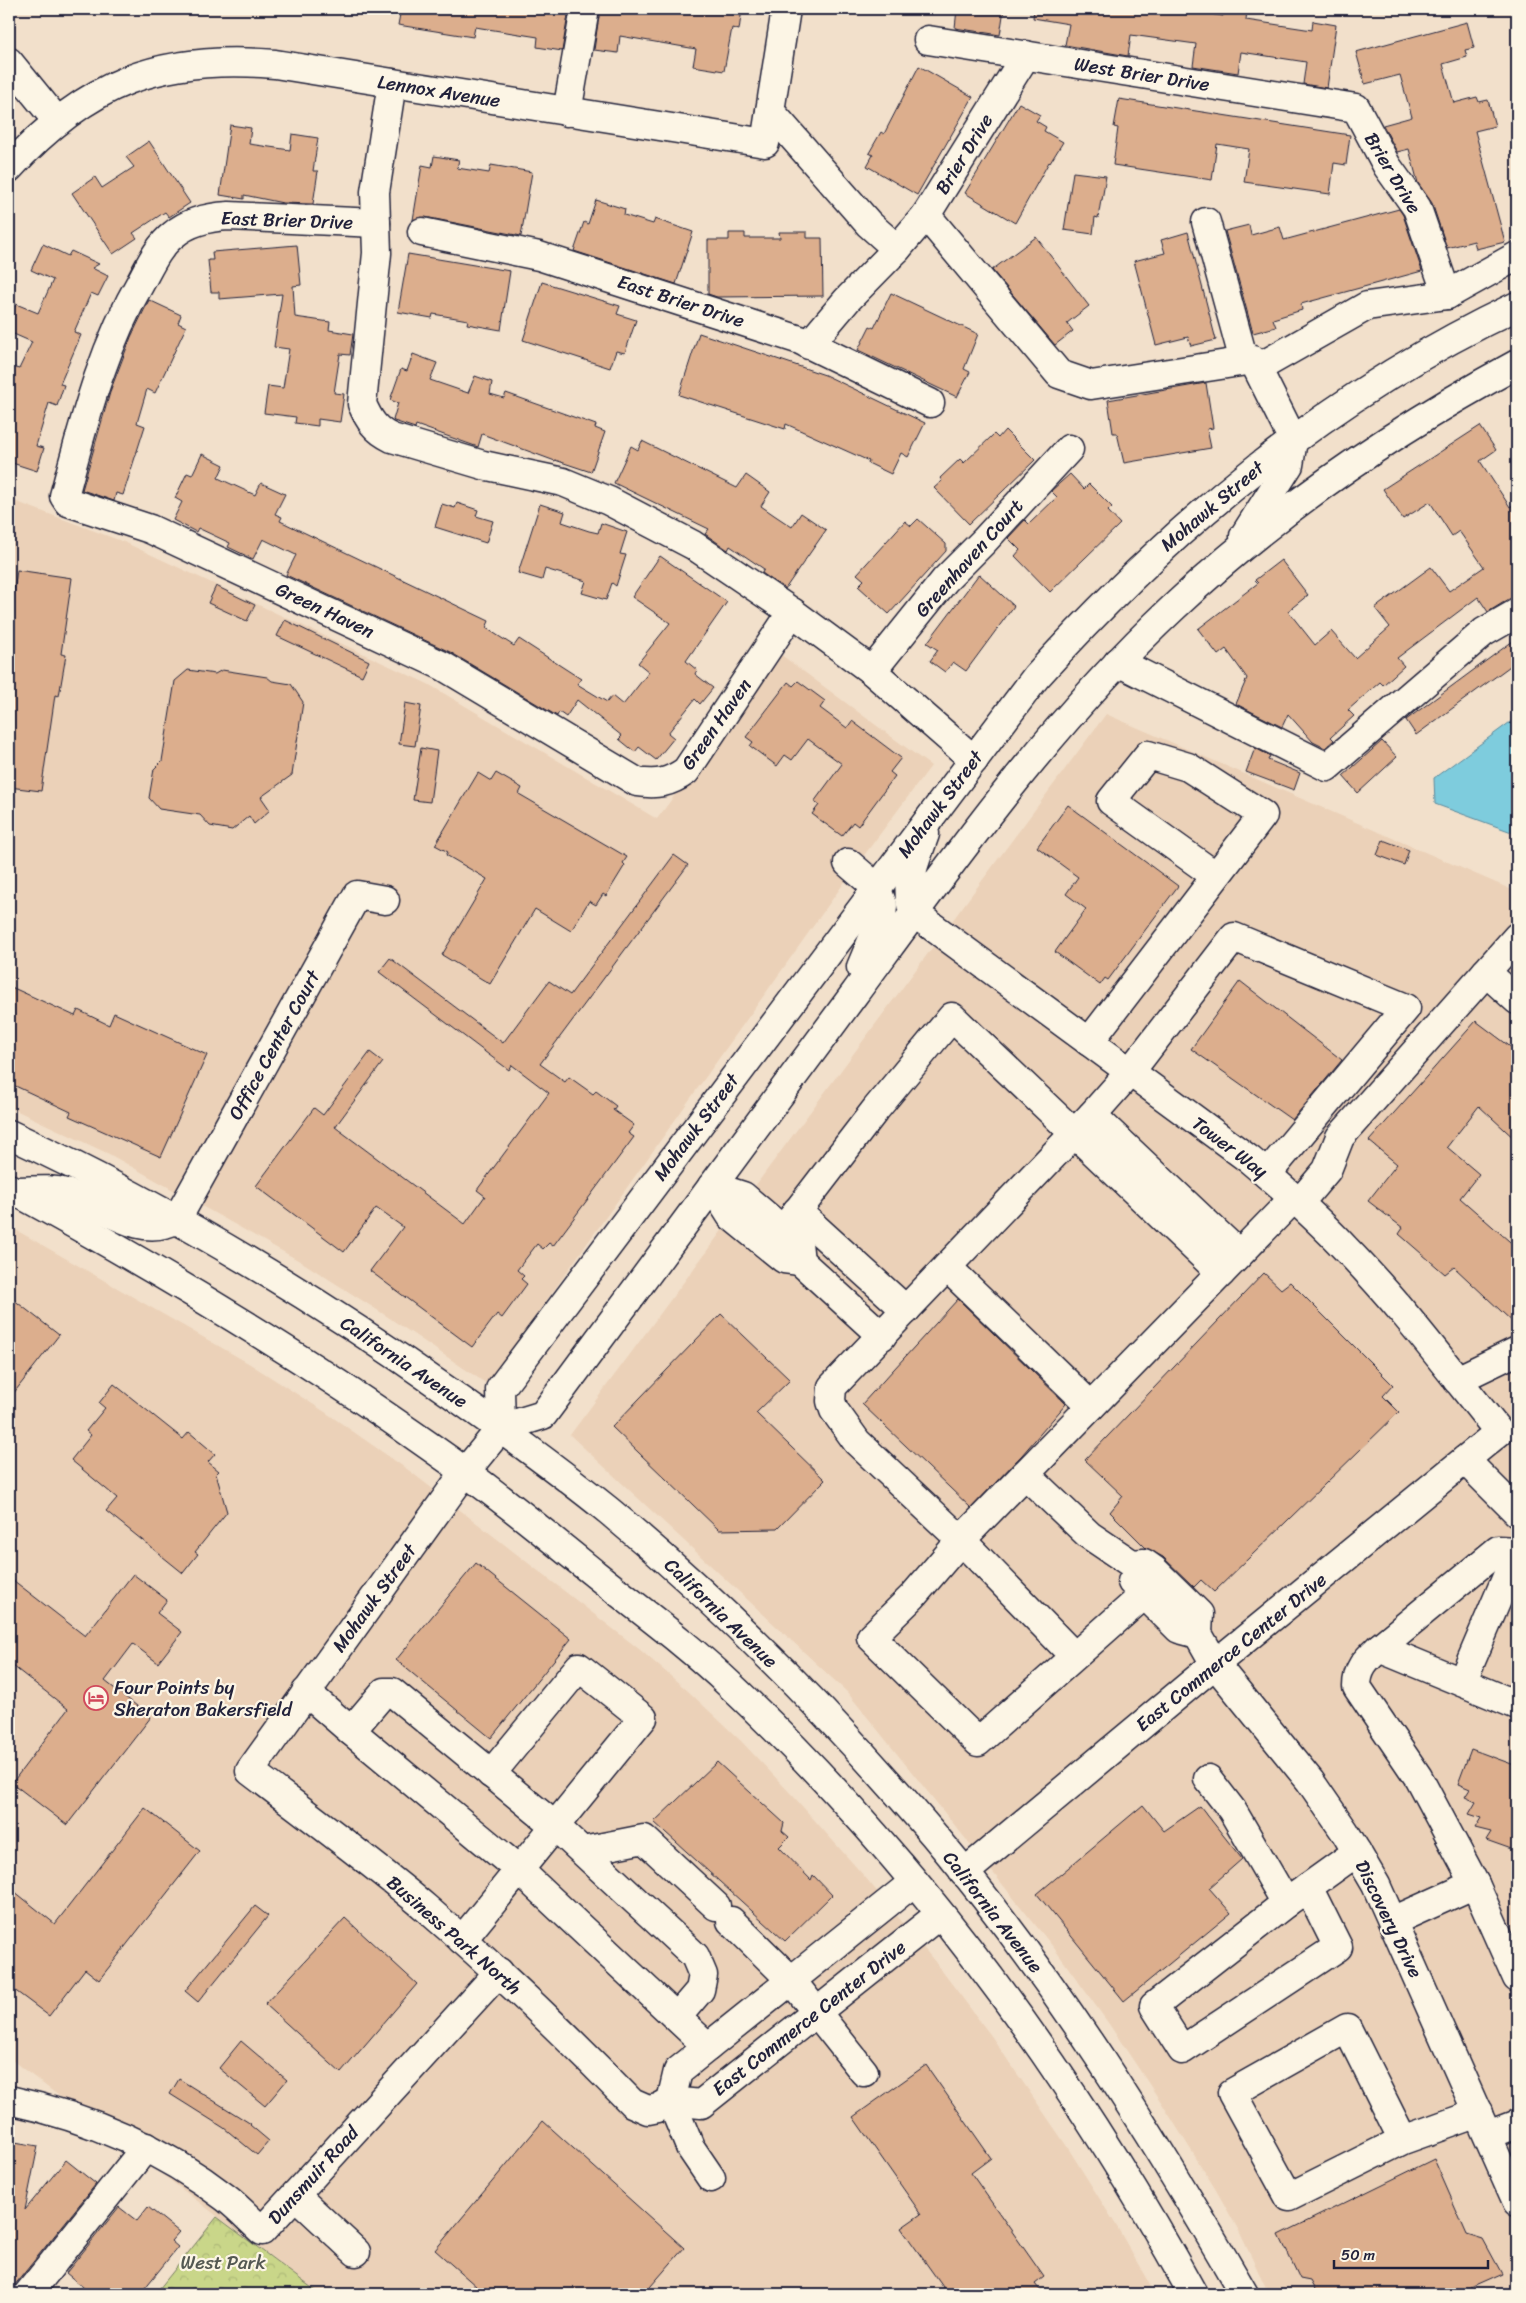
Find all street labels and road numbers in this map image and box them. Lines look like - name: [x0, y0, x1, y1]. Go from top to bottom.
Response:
- street label: West Brier Drive: [1072, 47, 1212, 101]
- street label: Lennox Avenue: [375, 65, 503, 117]
- street label: Brier Drive: [926, 107, 1002, 201]
- street label: Brier Drive: [1356, 126, 1431, 220]
- street label: East Brier Drive: [220, 201, 354, 239]
- street label: East Brier Drive: [613, 265, 749, 337]
- street label: Mohawk Street: [1152, 451, 1273, 560]
- street label: Greenhaven Court: [906, 491, 1032, 625]
- street label: Green Haven: [270, 573, 380, 647]
- street label: Green Haven: [672, 671, 760, 777]
- street label: Mohawk Street: [888, 742, 993, 865]
- street label: Office Center Court: [219, 963, 330, 1126]
- street label: Mohawk Street: [644, 1065, 749, 1188]
- street label: Tower Way: [1185, 1107, 1275, 1187]
- street label: California Avenue: [333, 1307, 475, 1417]
- street label: Mohawk Street: [323, 1535, 426, 1659]
- street label: California Avenue: [656, 1550, 786, 1676]
- street label: East Commerce Center Drive: [1128, 1564, 1334, 1740]
- street label: California Avenue: [934, 1843, 1052, 1981]
- street label: Discovery Drive: [1346, 1854, 1432, 1984]
- street label: Business Park North: [379, 1867, 529, 2003]
- street label: East Commerce Center Drive: [705, 1931, 913, 2105]
- street label: Dunsmuir Road: [259, 2117, 367, 2232]

